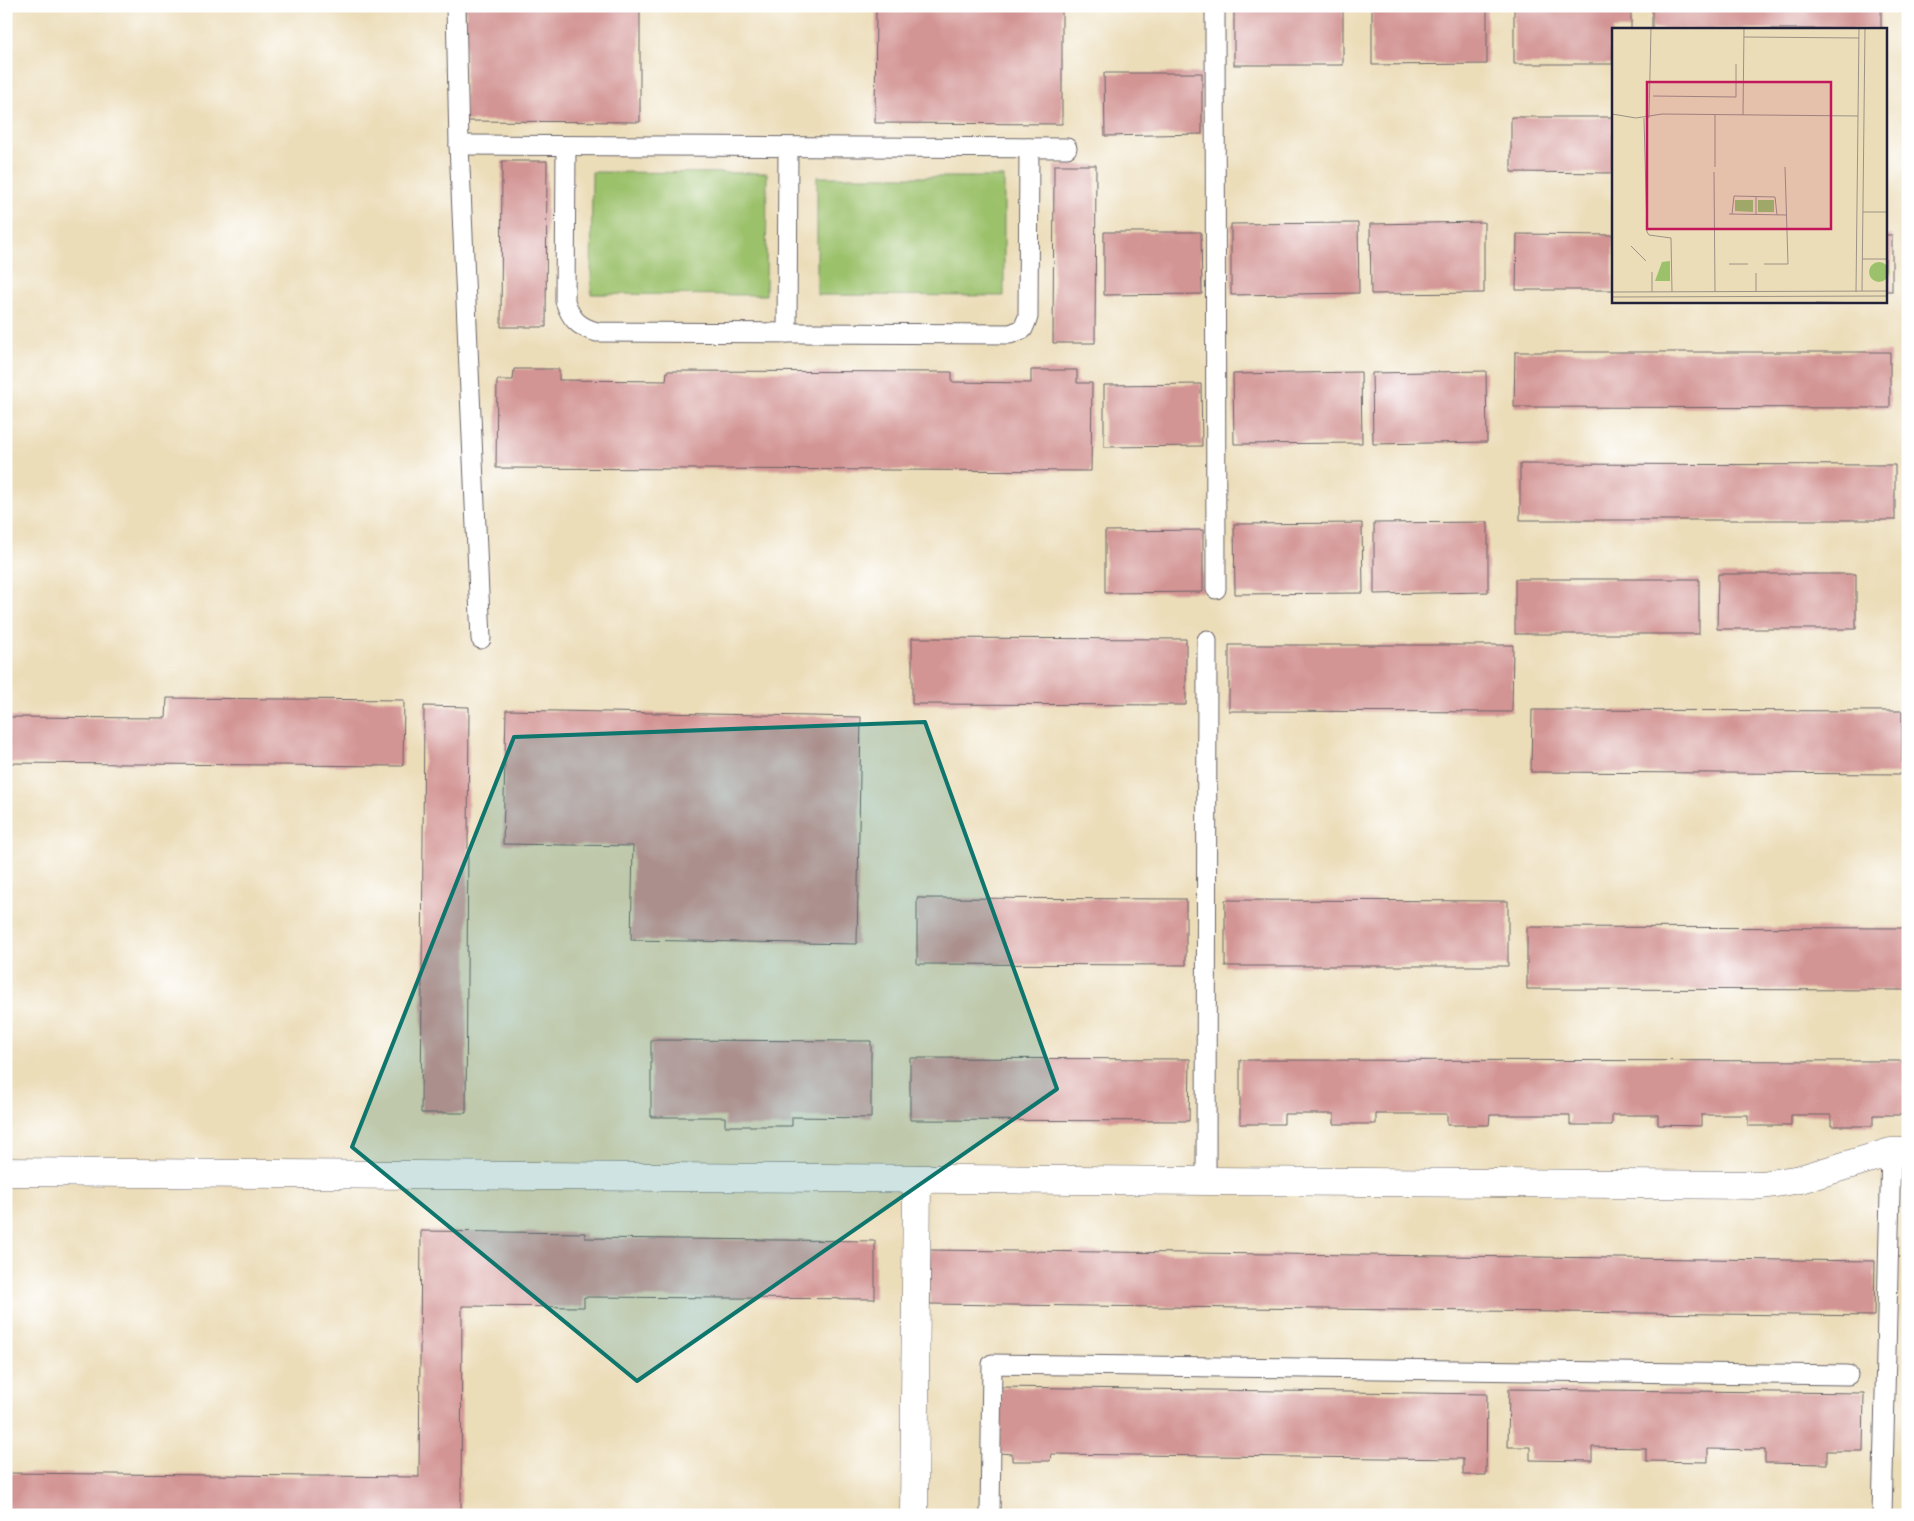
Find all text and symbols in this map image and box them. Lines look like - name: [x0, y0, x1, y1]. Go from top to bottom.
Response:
- inset map: [1612, 28, 1886, 302]

